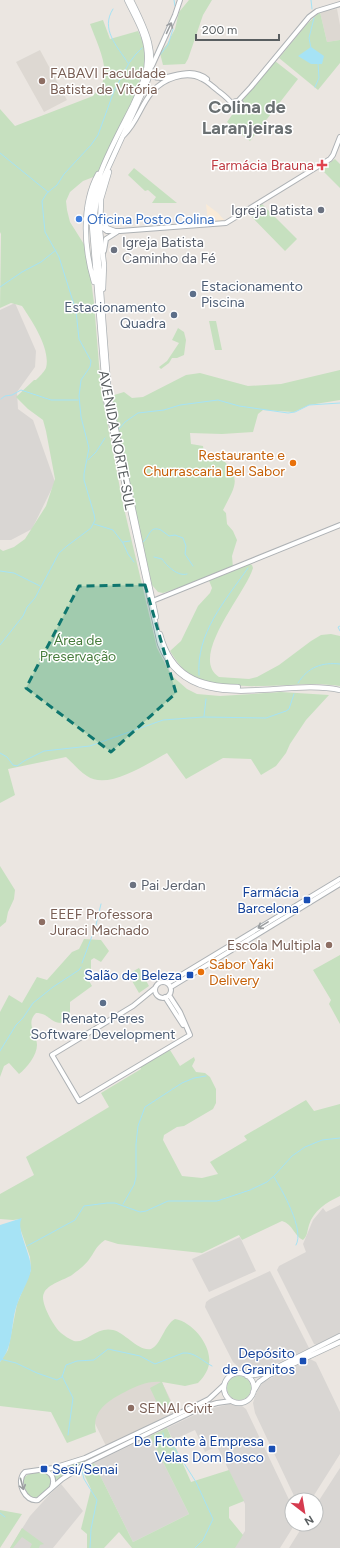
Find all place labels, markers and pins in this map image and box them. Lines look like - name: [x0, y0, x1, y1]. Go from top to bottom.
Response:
- place label: FABAVI Faculdade Batista de Vitória: [50, 65, 166, 98]
- marker: FABAVI Faculdade Batista de Vitória: [37, 76, 47, 86]
- place label: Farmácia Brauna: [211, 157, 314, 174]
- marker: Farmácia Brauna: [317, 160, 327, 170]
- place label: Igreja Batista: [231, 202, 313, 219]
- marker: Igreja Batista: [316, 205, 326, 215]
- place label: Oficina Posto Colina: [87, 211, 214, 228]
- marker: Oficina Posto Colina: [74, 214, 84, 224]
- place label: Igreja Batista Caminho da Fé: [122, 234, 216, 267]
- marker: Igreja Batista Caminho da Fé: [109, 245, 119, 255]
- place label: Estacionamento Piscina: [201, 278, 303, 311]
- marker: Estacionamento Piscina: [188, 289, 198, 299]
- place label: Estacionamento Quadra: [64, 299, 166, 332]
- marker: Estacionamento Quadra: [169, 310, 179, 320]
- place label: Restaurante e Churrascaria Bel Sabor: [143, 447, 285, 480]
- marker: Restaurante e Churrascaria Bel Sabor: [288, 458, 298, 468]
- place label: Pai Jerdan: [141, 877, 206, 894]
- marker: Pai Jerdan: [128, 880, 138, 890]
- place label: Farmácia Barcelona: [237, 884, 299, 917]
- marker: Farmácia Barcelona: [302, 895, 312, 905]
- place label: EEEF Professora Juraci Machado: [50, 906, 153, 939]
- marker: EEEF Professora Juraci Machado: [37, 917, 47, 927]
- place label: Escola Multipla: [227, 937, 321, 954]
- marker: Escola Multipla: [324, 940, 334, 950]
- place label: Sabor Yaki Delivery: [209, 956, 274, 989]
- place label: Salão de Beleza: [84, 967, 182, 984]
- marker: Sabor Yaki Delivery: [196, 967, 206, 977]
- marker: Salão de Beleza: [185, 970, 195, 980]
- marker: Renato Peres Software Development: [98, 998, 108, 1008]
- place label: Renato Peres Software Development: [31, 1010, 175, 1043]
- place label: Depósito de Granitos: [222, 1345, 295, 1378]
- marker: Depósito de Granitos: [298, 1356, 308, 1366]
- place label: SENAI Civit: [139, 1400, 213, 1417]
- marker: SENAI Civit: [126, 1403, 136, 1413]
- place label: De Fronte à Empresa Velas Dom Bosco: [134, 1433, 264, 1466]
- marker: De Fronte à Empresa Velas Dom Bosco: [267, 1444, 277, 1454]
- place label: Sesi/Senai: [52, 1461, 118, 1478]
- marker: Sesi/Senai: [39, 1464, 49, 1474]

